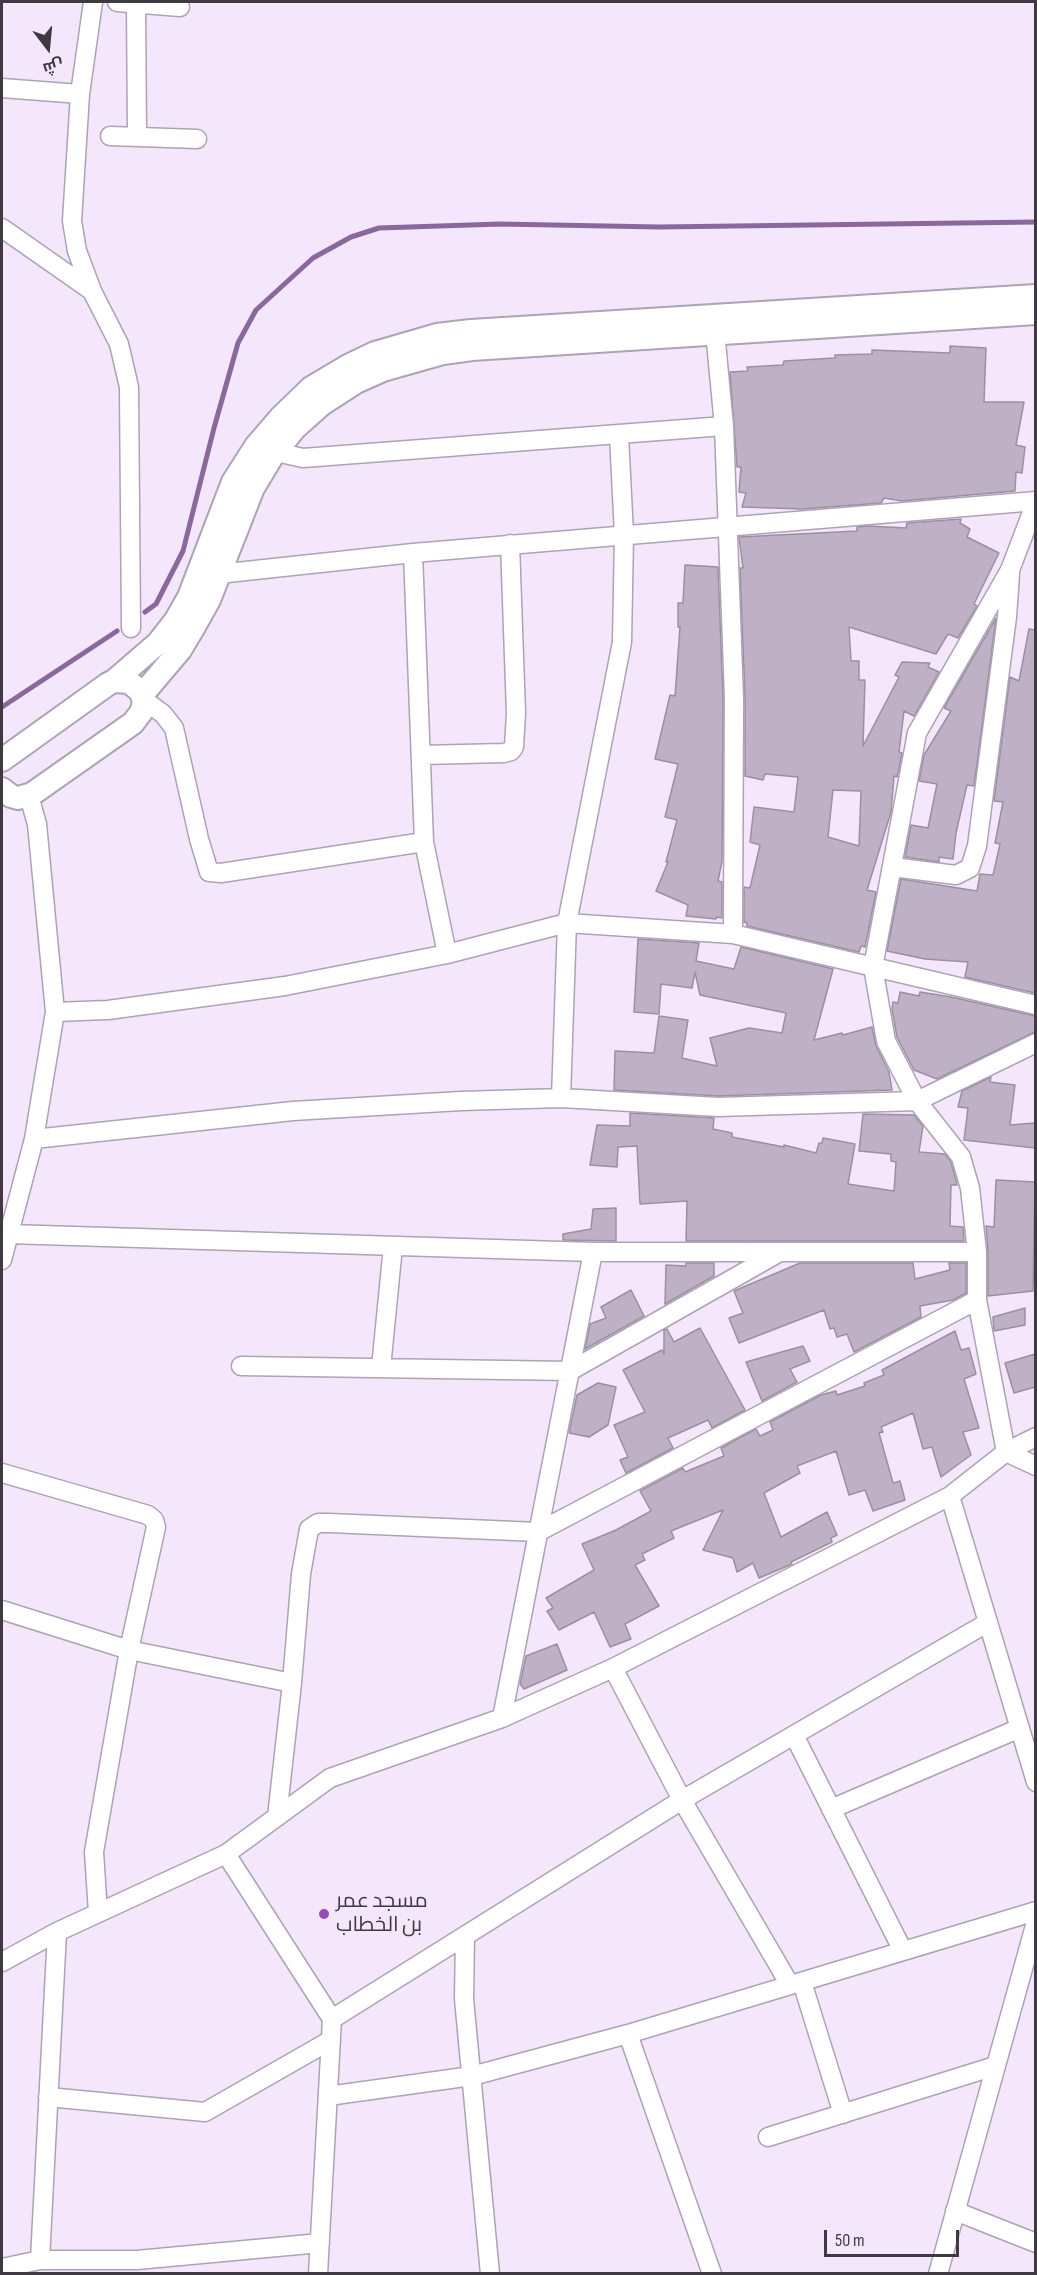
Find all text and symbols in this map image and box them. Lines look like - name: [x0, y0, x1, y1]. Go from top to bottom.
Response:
- north arrow: [18, 18, 78, 78]
- text: ش: [41, 54, 66, 78]
- place label: مسجد عمر بن الخطاب: [336, 1889, 428, 1939]
- marker: مسجد عمر بن الخطاب: [317, 1907, 331, 1921]
- scale bar: [827, 2218, 962, 2256]
- text: 50 m: [835, 2230, 865, 2251]

